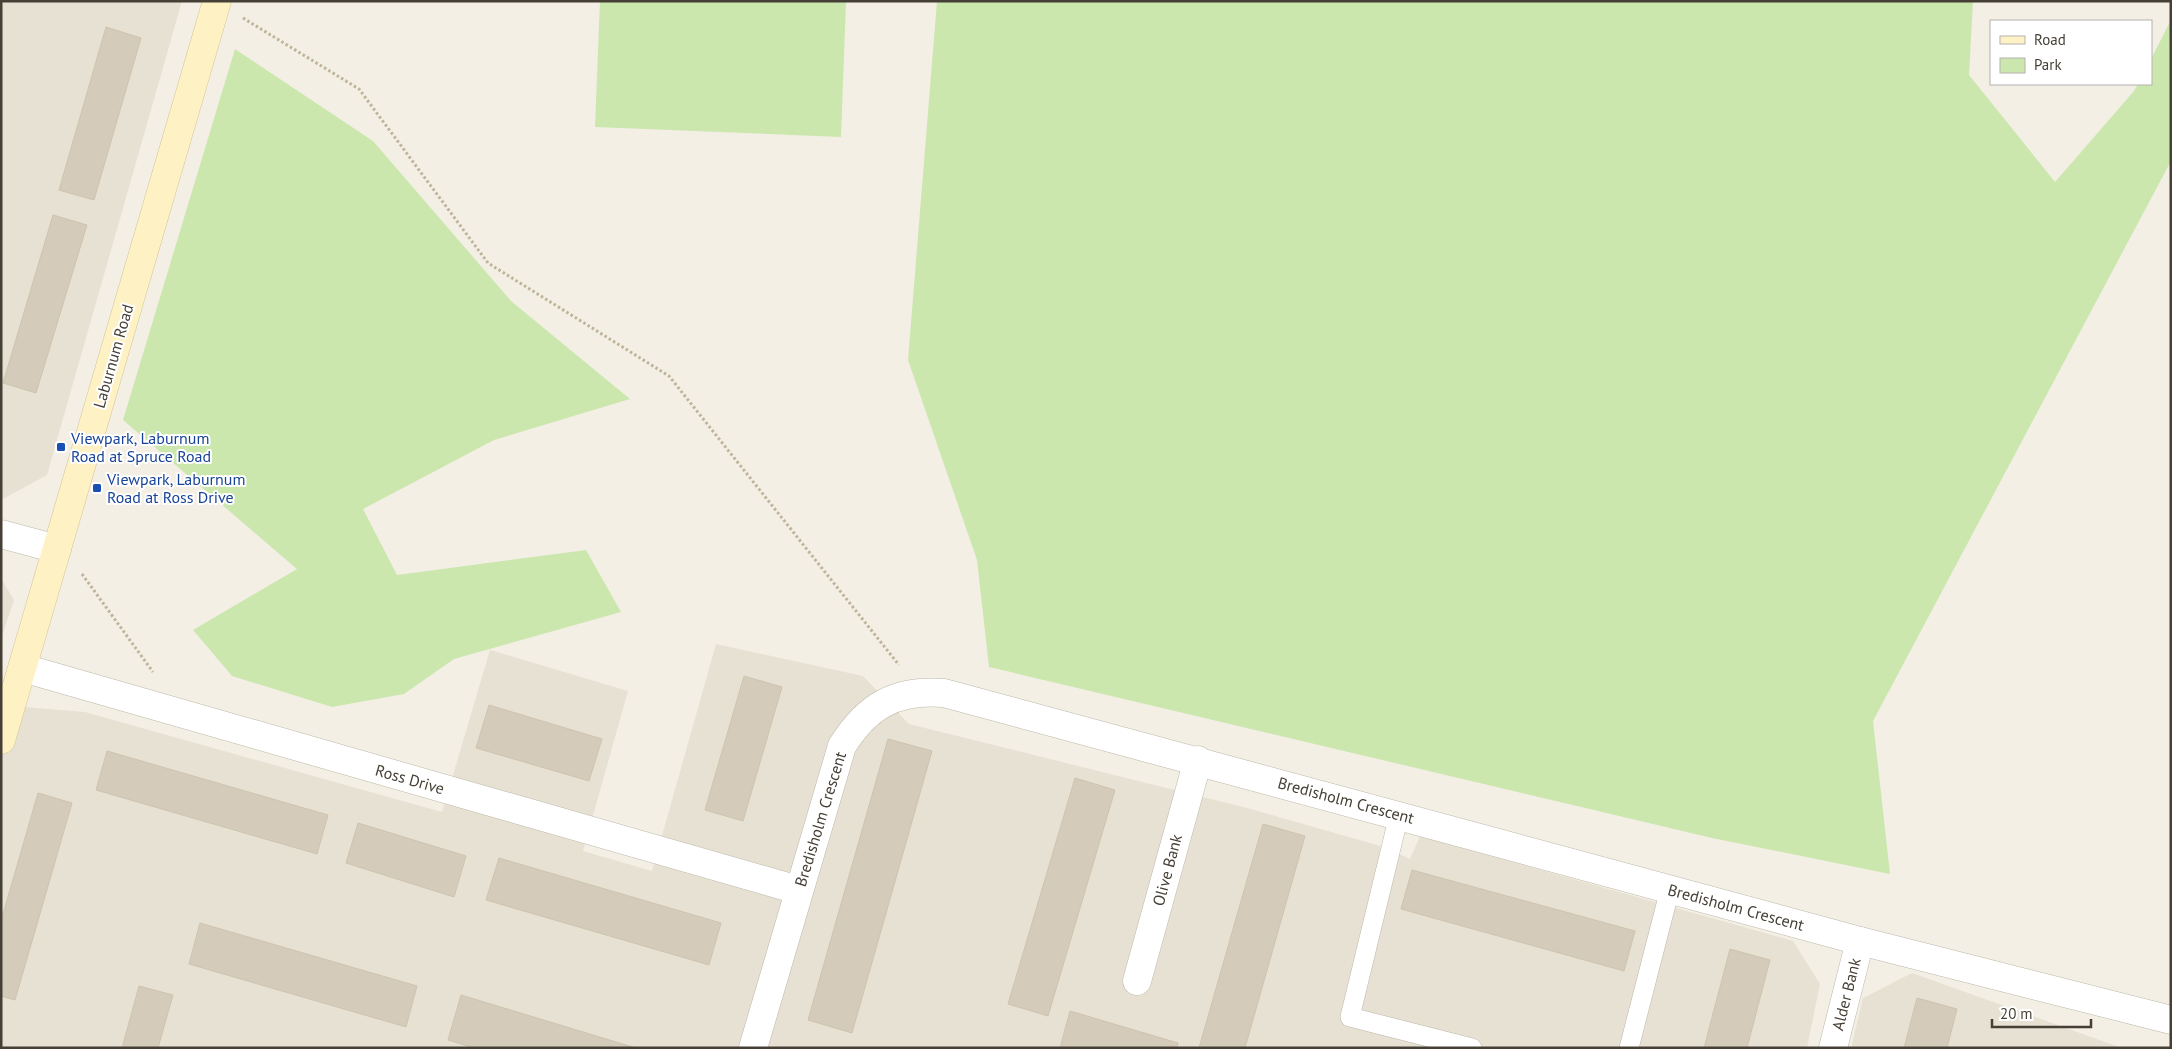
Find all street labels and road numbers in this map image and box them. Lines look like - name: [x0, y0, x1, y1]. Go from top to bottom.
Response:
- street label: Laburnum Road: [89, 302, 137, 410]
- street label: Bredisholm Crescent: [790, 749, 850, 889]
- street label: Ross Drive: [373, 760, 447, 798]
- street label: Bredisholm Crescent: [1276, 772, 1417, 828]
- street label: Olive Bank: [1148, 832, 1186, 908]
- street label: Bredisholm Crescent: [1666, 879, 1807, 935]
- street label: Alder Bank: [1827, 955, 1865, 1032]

